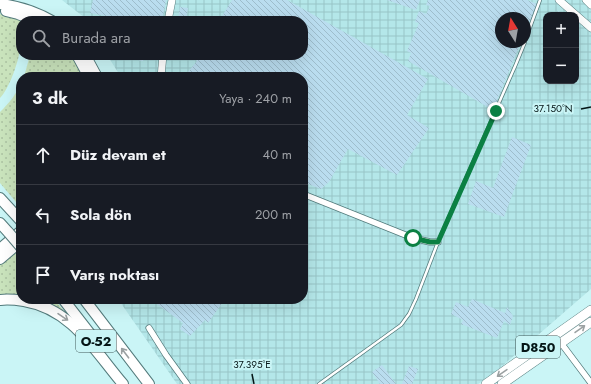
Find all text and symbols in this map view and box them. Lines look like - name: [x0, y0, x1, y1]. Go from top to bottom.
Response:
- north arrow: [495, 12, 531, 48]
- map controls: [543, 12, 579, 84]
- button: +: [543, 12, 579, 48]
- search box: [16, 16, 308, 60]
- icon: search: [30, 27, 52, 49]
- text: Burada ara: [62, 27, 130, 49]
- button: −: [543, 48, 579, 84]
- text: 3 dk: [32, 86, 68, 110]
- text: Yaya · 240 m: [219, 89, 292, 108]
- text: 37.150°N: [533, 101, 573, 116]
- route end: [487, 102, 505, 120]
- icon: ahead: [32, 144, 54, 166]
- text: Düz devam et: [70, 144, 166, 166]
- text: 40 m: [263, 145, 292, 164]
- icon: left: [32, 204, 54, 226]
- text: Sola dön: [70, 204, 132, 226]
- text: 200 m: [255, 205, 292, 224]
- route start: [404, 229, 422, 247]
- icon: arrive: [32, 264, 54, 286]
- text: Varış noktası: [70, 264, 159, 286]
- one-way arrow: [57, 314, 69, 322]
- one-way arrow: [574, 325, 585, 333]
- road number: O-52: [76, 330, 116, 352]
- road number: D850: [516, 336, 560, 358]
- one-way arrow: [121, 347, 129, 358]
- text: 37.395°E: [233, 357, 271, 372]
- one-way arrow: [497, 369, 508, 377]

